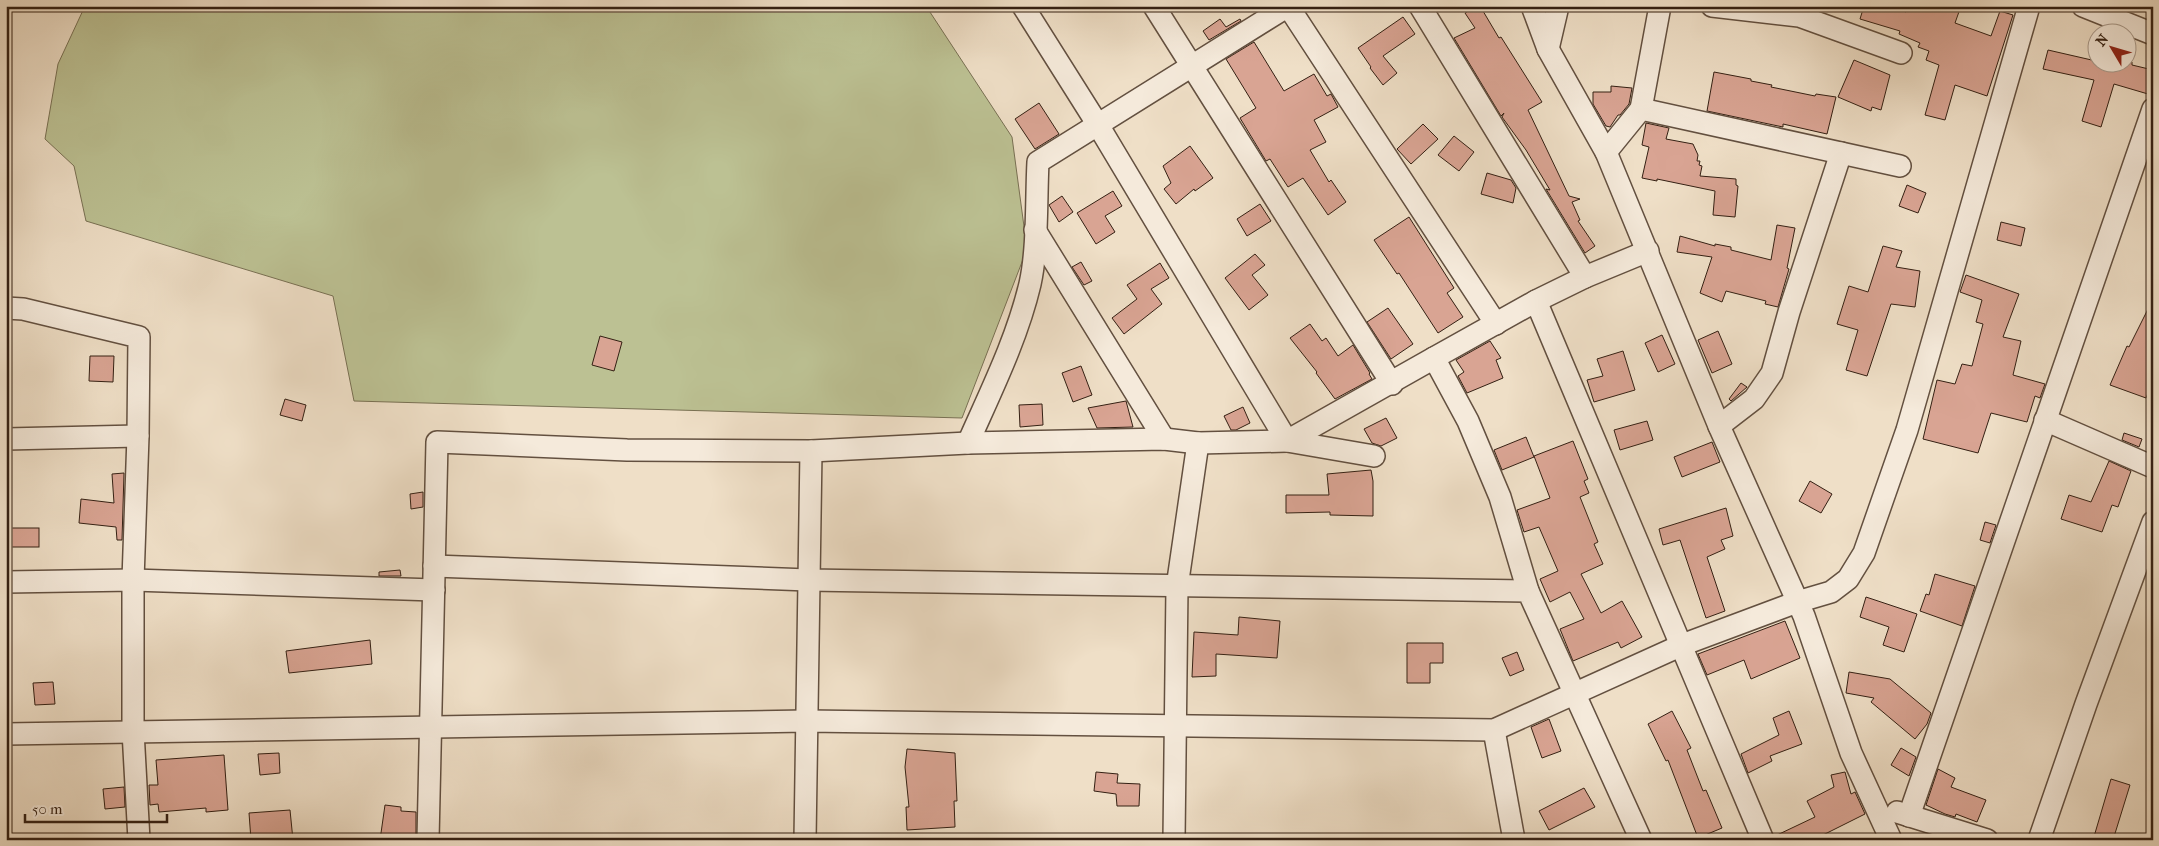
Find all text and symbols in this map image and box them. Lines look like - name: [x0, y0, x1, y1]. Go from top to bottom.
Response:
- north arrow: [2086, 22, 2136, 72]
- text: N: [2092, 31, 2112, 50]
- scale bar: [25, 791, 168, 823]
- text: 50 m: [32, 800, 63, 818]

